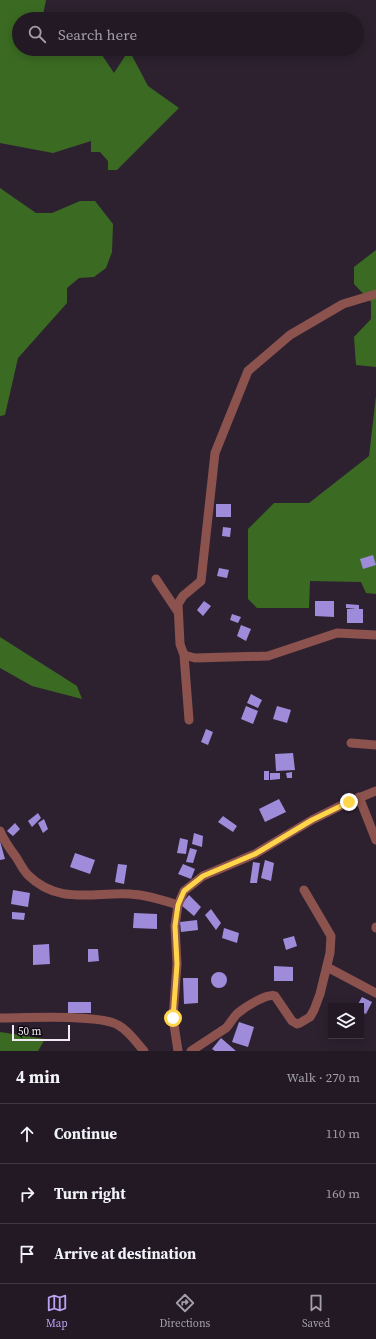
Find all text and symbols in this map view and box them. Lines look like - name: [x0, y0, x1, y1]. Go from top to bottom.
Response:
- search box: [12, 12, 364, 56]
- icon: search: [26, 23, 48, 45]
- text: Search here: [58, 24, 137, 45]
- route end: [340, 793, 358, 811]
- map controls: [328, 1003, 364, 1039]
- button: layers: [328, 1003, 364, 1039]
- route start: [164, 1009, 182, 1027]
- scale bar: [12, 1023, 70, 1042]
- text: 50 m: [18, 1024, 41, 1039]
- text: 4 min: [16, 1065, 60, 1089]
- text: Walk · 270 m: [287, 1069, 360, 1086]
- icon: ahead: [16, 1123, 38, 1145]
- text: Continue: [54, 1123, 117, 1144]
- text: 110 m: [326, 1125, 360, 1142]
- icon: right: [16, 1183, 38, 1205]
- text: Turn right: [54, 1183, 126, 1204]
- text: 160 m: [326, 1185, 360, 1202]
- icon: arrive: [16, 1243, 38, 1265]
- text: Arrive at destination: [54, 1243, 196, 1264]
- tab: Map: [46, 1292, 68, 1331]
- tab: Directions: [159, 1292, 210, 1331]
- tab: Saved: [302, 1292, 330, 1331]

